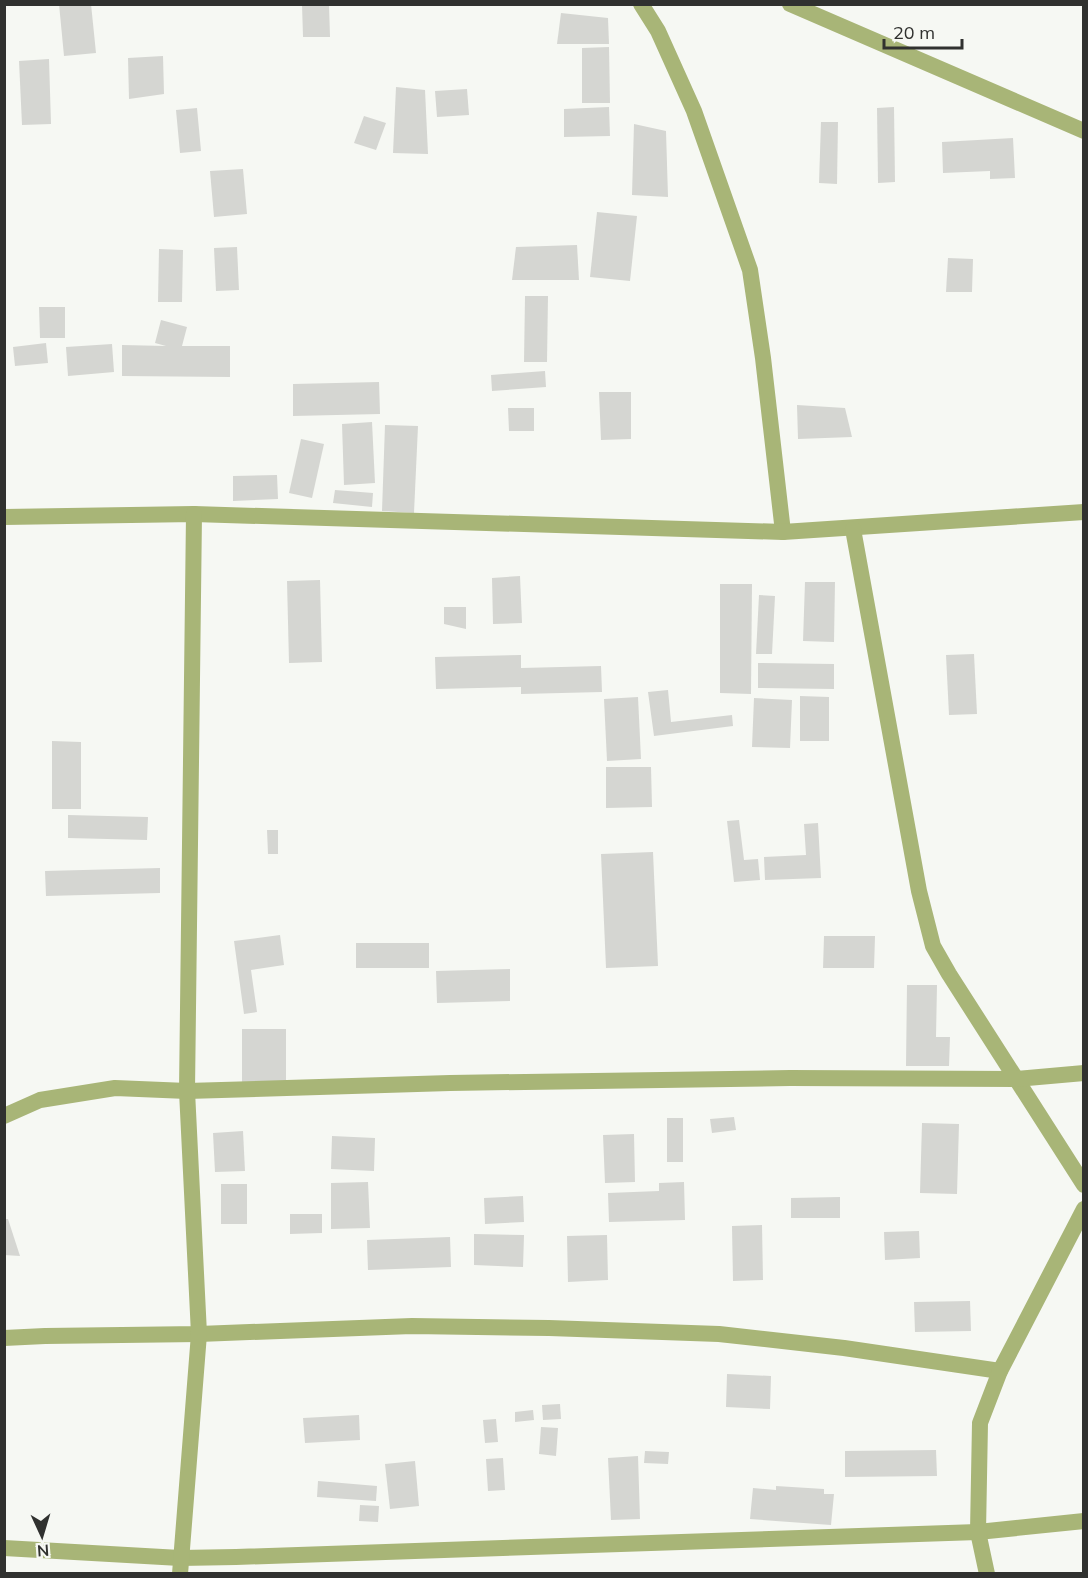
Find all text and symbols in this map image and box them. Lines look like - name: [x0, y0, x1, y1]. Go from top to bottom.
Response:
- scale bar: [884, 12, 962, 50]
- text: 20 m: [893, 21, 935, 44]
- north arrow: [12, 1506, 72, 1566]
- text: N: [36, 1541, 50, 1561]

